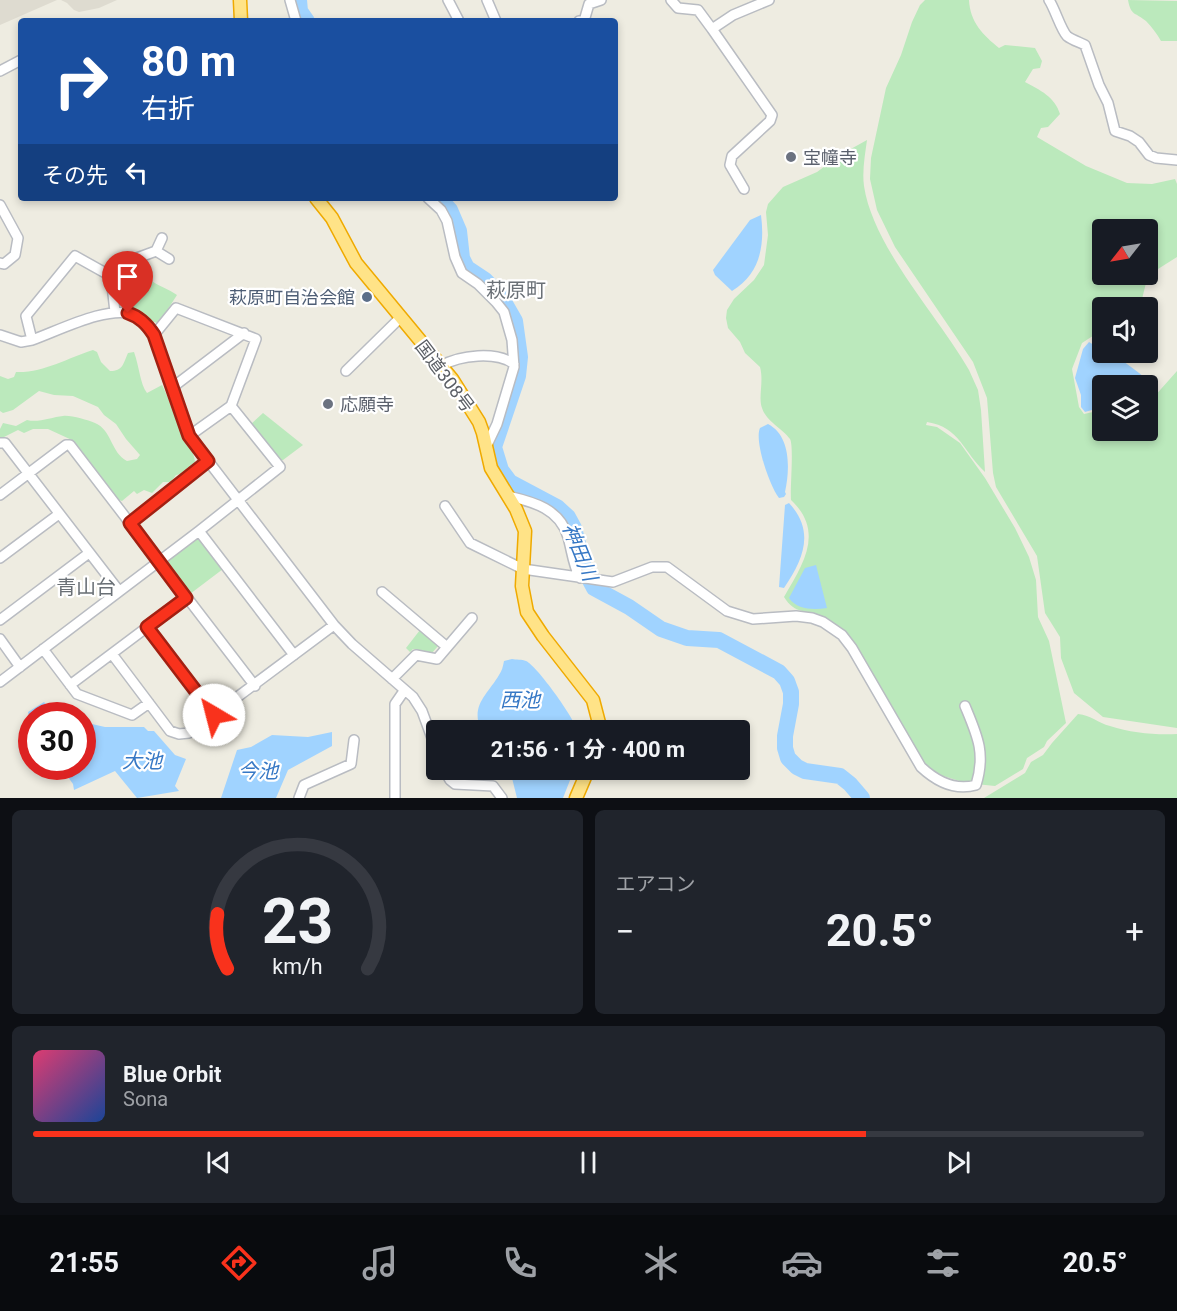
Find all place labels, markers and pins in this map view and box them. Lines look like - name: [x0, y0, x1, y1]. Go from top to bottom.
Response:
- place label: 宝幢寺: [803, 147, 857, 168]
- marker: 宝幢寺: [784, 150, 798, 164]
- pin: [102, 251, 153, 313]
- place label: 萩原町自治会館: [229, 287, 355, 308]
- marker: 萩原町自治会館: [360, 290, 374, 304]
- place label: 応願寺: [340, 394, 394, 415]
- marker: 応願寺: [321, 397, 335, 411]

